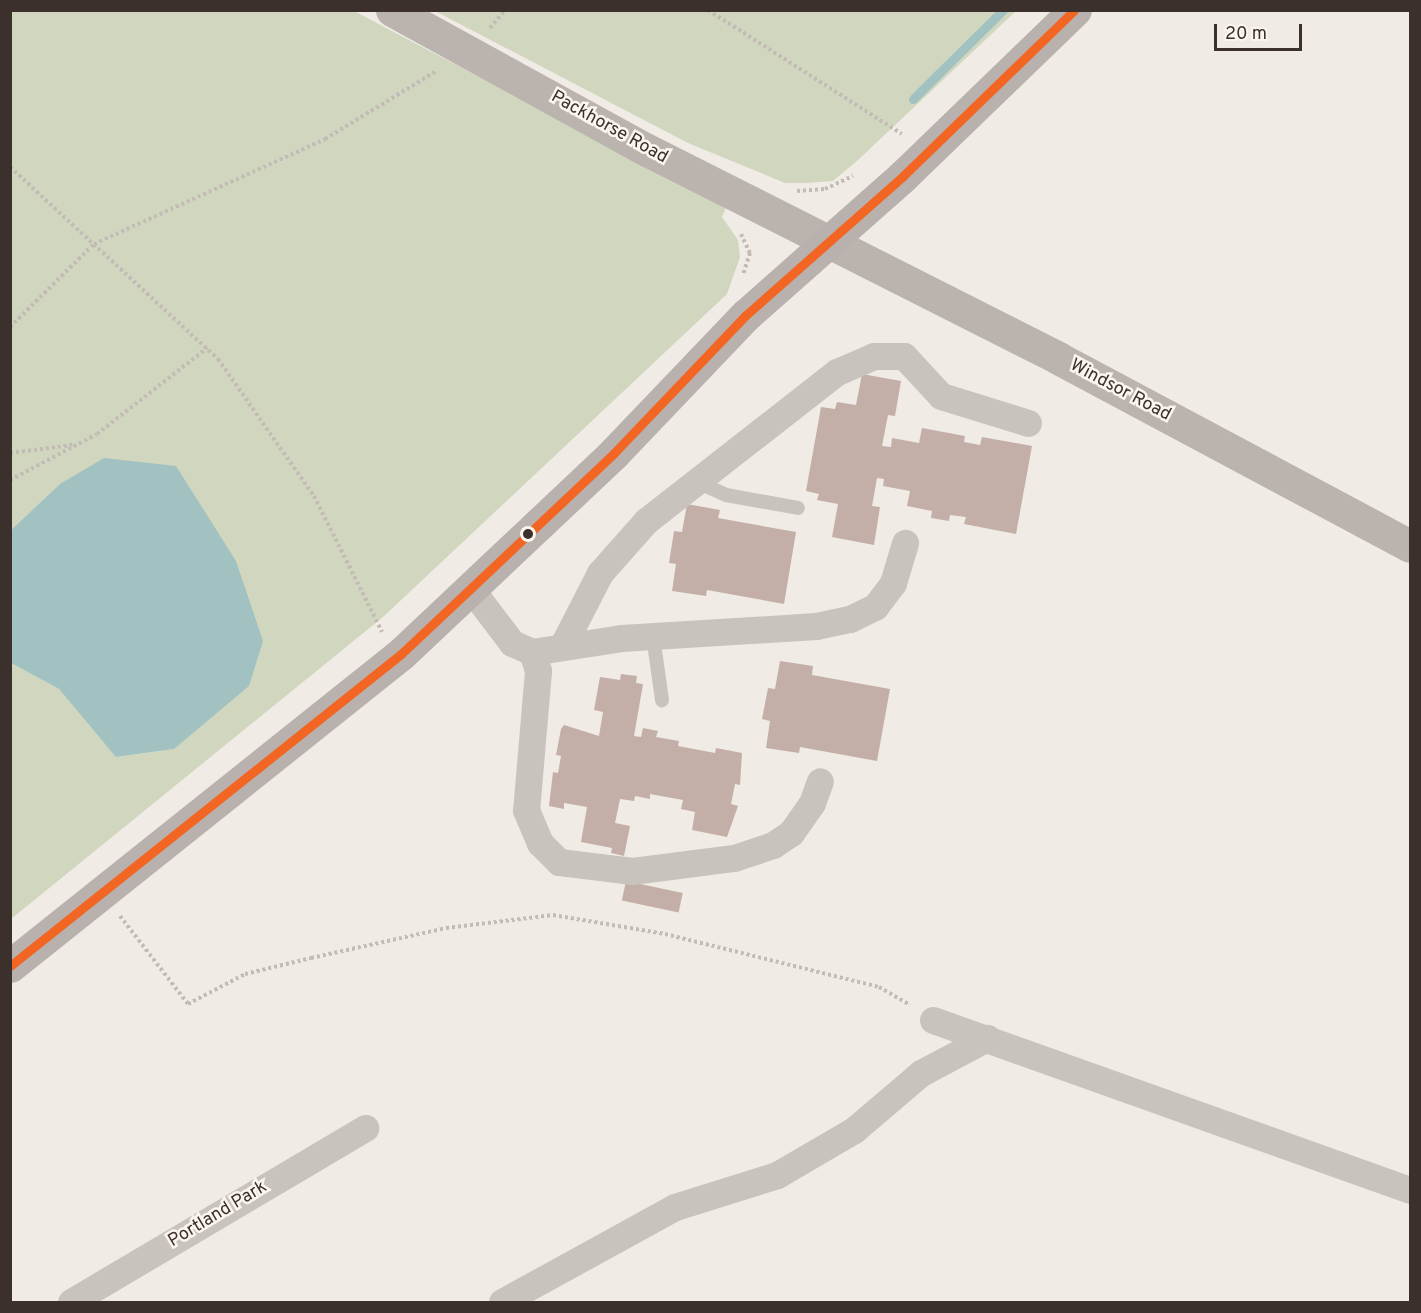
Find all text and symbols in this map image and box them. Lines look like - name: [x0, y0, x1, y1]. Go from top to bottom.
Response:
- scale bar: [1217, 12, 1306, 50]
- text: 20 m: [1225, 23, 1267, 46]
- street label: Packhorse Road: [547, 87, 671, 169]
- street label: Windsor Road: [1066, 355, 1174, 427]
- unlabelled marker: [522, 528, 534, 540]
- street label: Portland Park: [165, 1177, 271, 1253]

